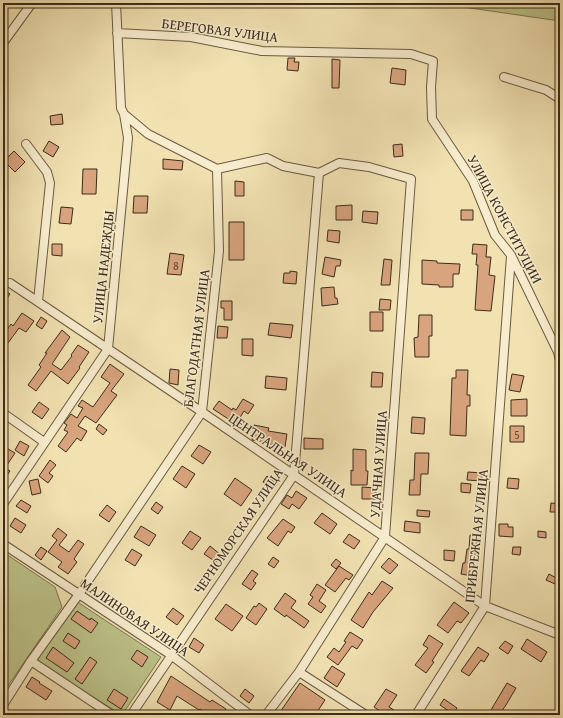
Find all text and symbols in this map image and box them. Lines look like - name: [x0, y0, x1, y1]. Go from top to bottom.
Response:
- street label: БЕРЕГОВАЯ УЛИЦА: [161, 13, 280, 47]
- street label: УЛИЦА КОНСТИТУЦИИ: [463, 151, 547, 287]
- street label: УЛИЦА НАДЕЖДЫ: [87, 209, 119, 324]
- house number: 8: [173, 257, 179, 274]
- street label: БЛАГОДАТНАЯ УЛИЦА: [178, 267, 214, 408]
- street label: ЦЕНТРАЛЬНАЯ УЛИЦА: [225, 408, 352, 503]
- street label: УДАЧНАЯ УЛИЦА: [364, 409, 392, 519]
- house number: 5: [514, 426, 520, 443]
- street label: ЧЕРНОМОРСКАЯ УЛИЦА: [188, 463, 288, 598]
- street label: ПРИБРЕЖНАЯ УЛИЦА: [459, 468, 493, 604]
- street label: МАЛИНОВАЯ УЛИЦА: [76, 573, 194, 661]

